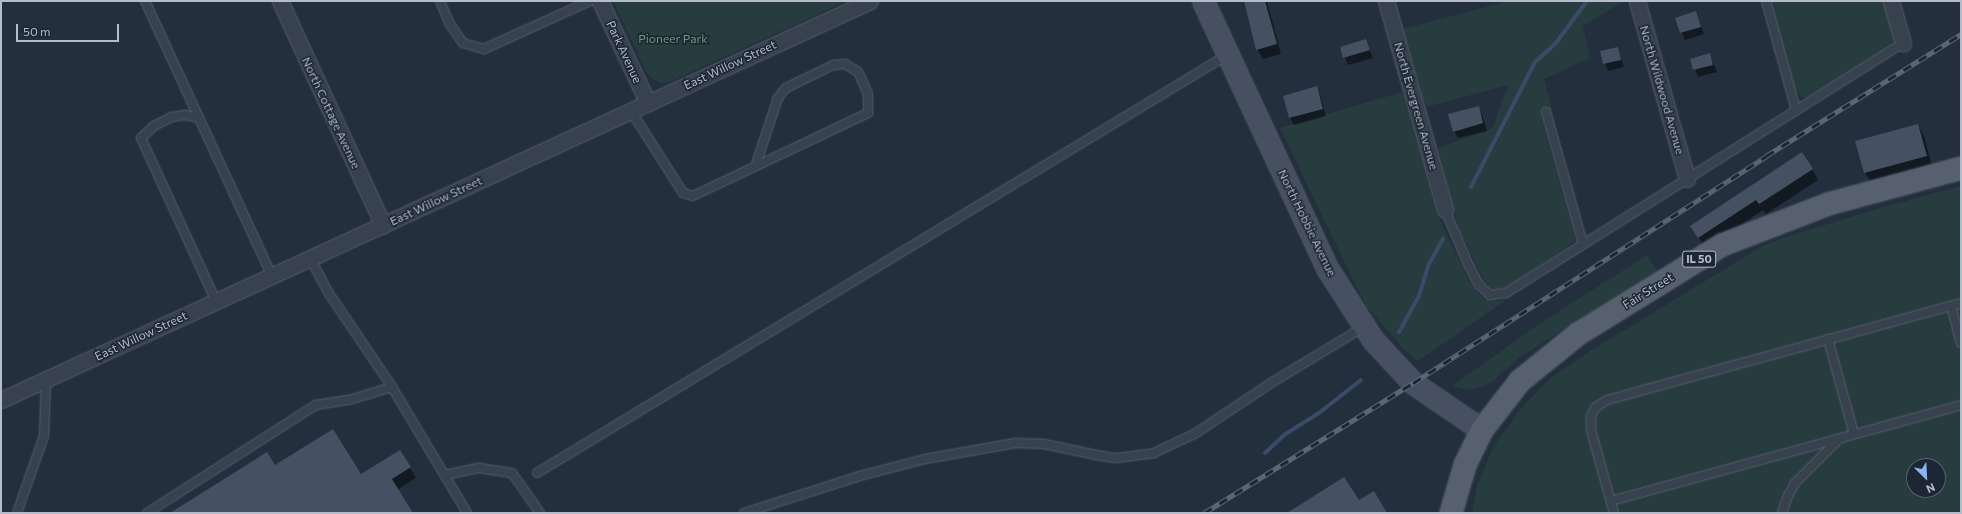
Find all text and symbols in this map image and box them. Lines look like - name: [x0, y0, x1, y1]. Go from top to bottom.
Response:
- scale bar: [18, 16, 121, 42]
- street label: Park Avenue: [603, 18, 645, 86]
- text: 50 m: [23, 24, 51, 38]
- street label: North Wildwood Avenue: [1637, 24, 1687, 156]
- park label: Pioneer Park: [638, 32, 708, 46]
- street label: East Willow Street: [682, 37, 778, 93]
- street label: North Evergreen Avenue: [1391, 41, 1441, 171]
- street label: North Cottage Avenue: [299, 55, 363, 171]
- street label: North Hobbie Avenue: [1275, 167, 1339, 279]
- street label: East Willow Street: [388, 173, 484, 229]
- road number: IL 50: [1682, 250, 1716, 268]
- street label: Fair Street: [1620, 270, 1676, 312]
- street label: East Willow Street: [93, 308, 189, 364]
- north arrow: [1906, 458, 1946, 498]
- text: N: [1924, 481, 1937, 496]

